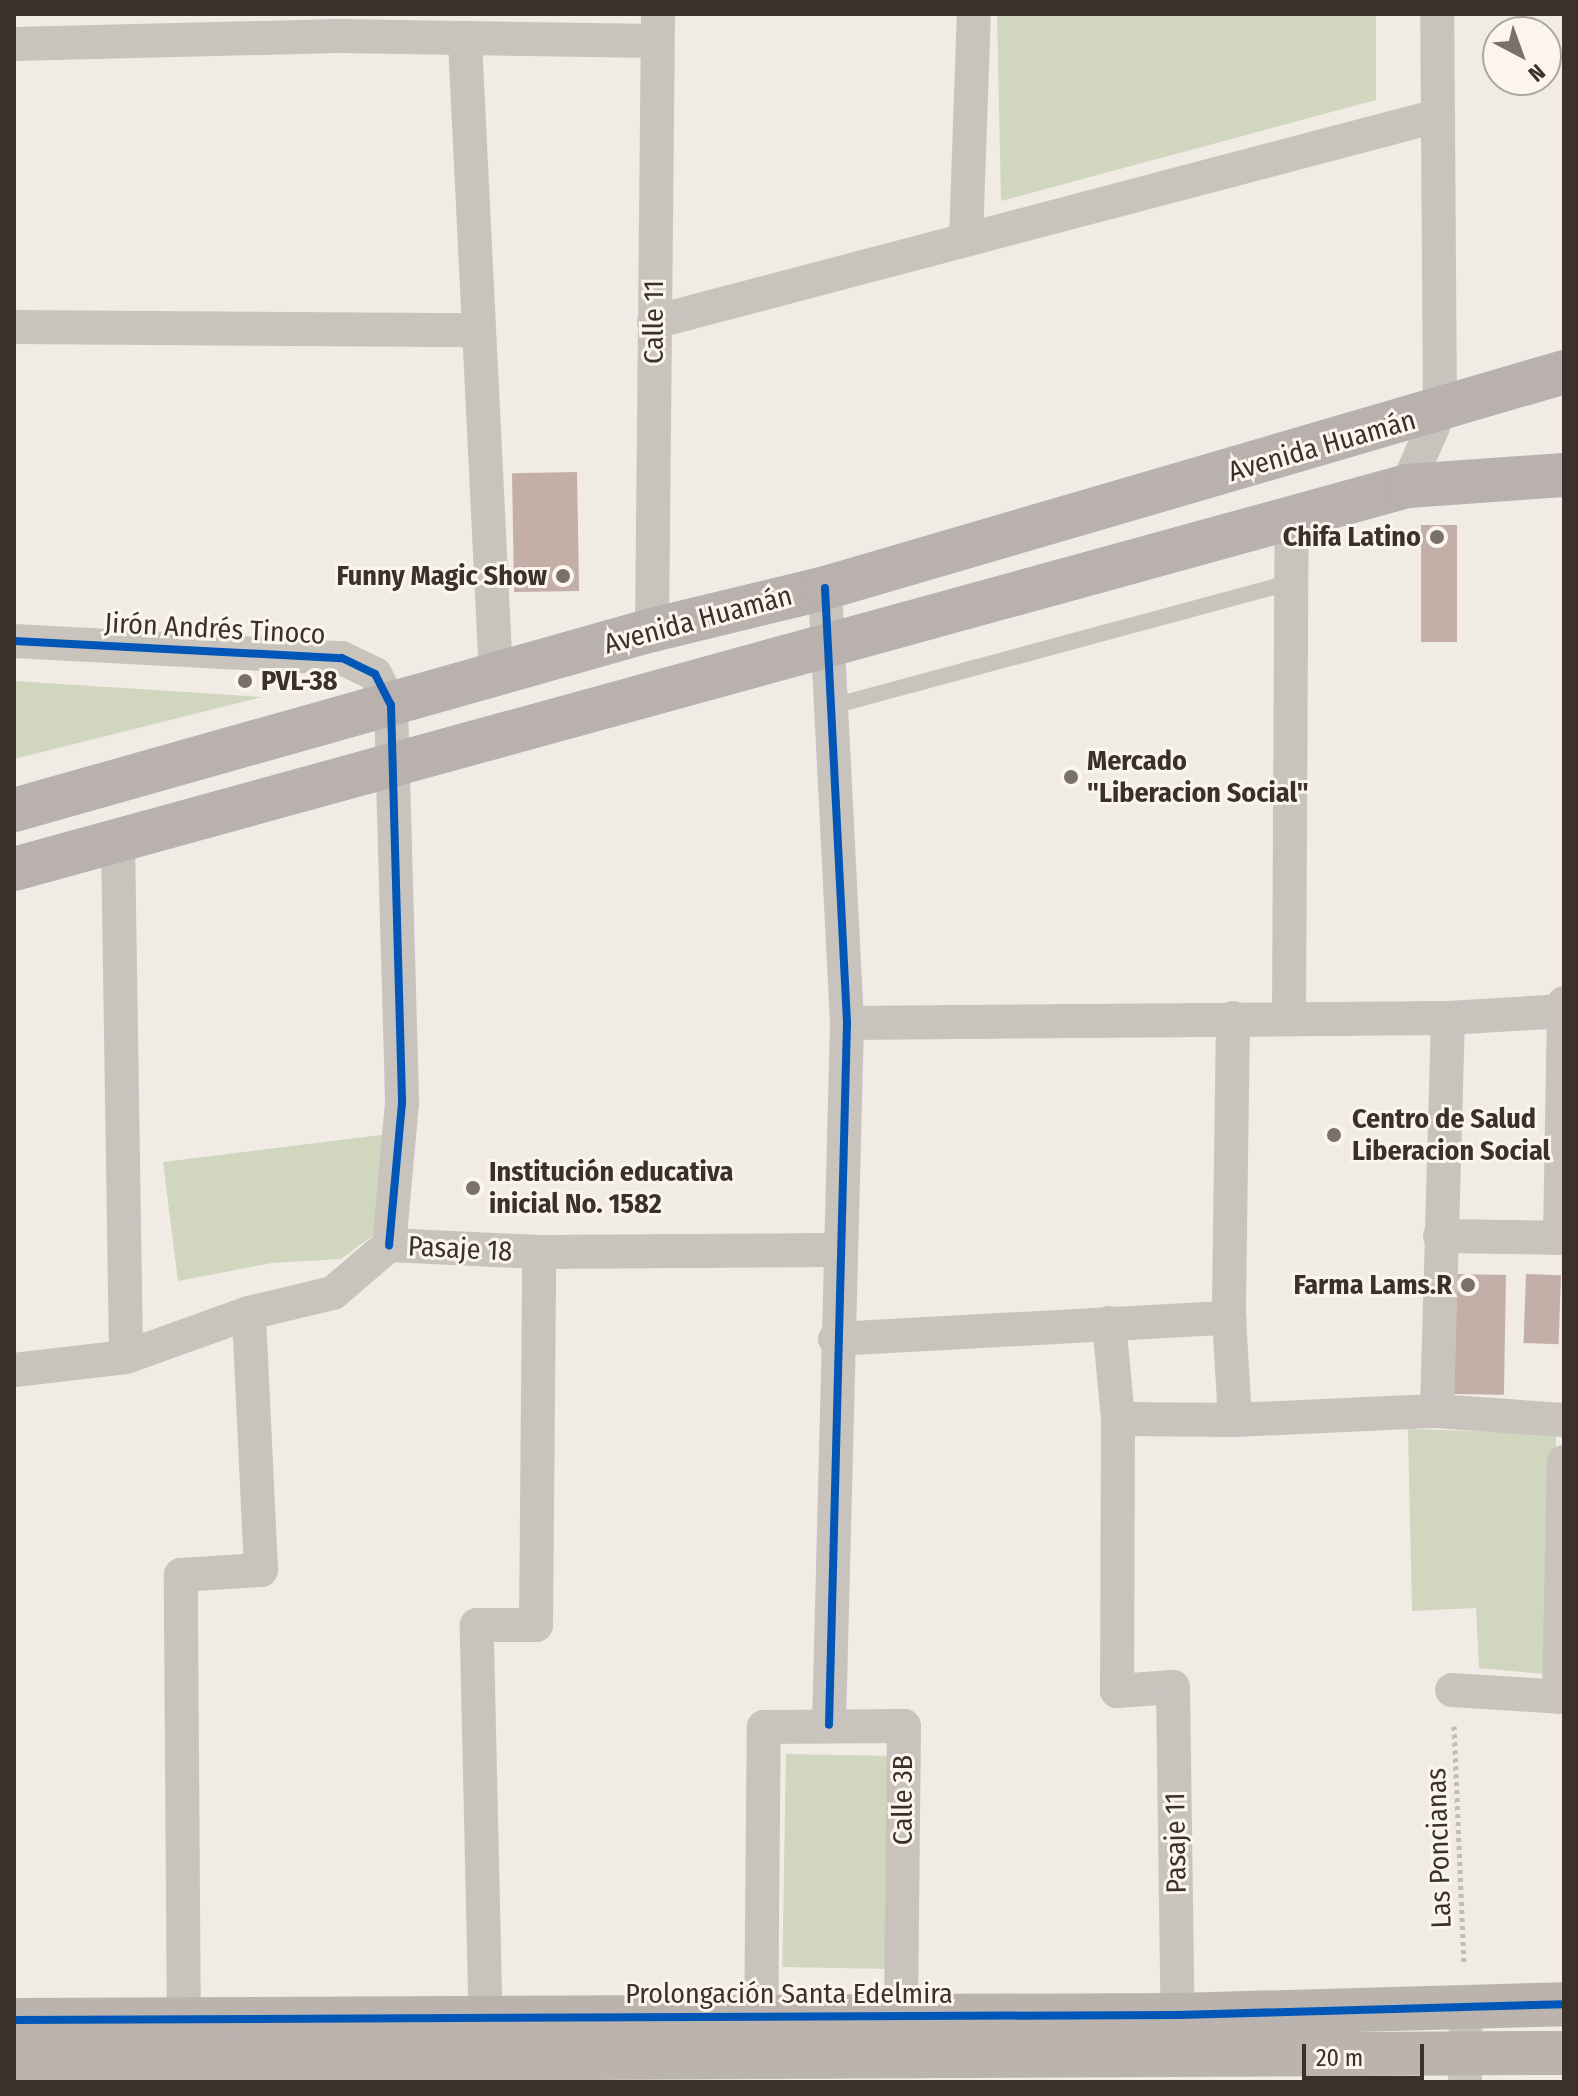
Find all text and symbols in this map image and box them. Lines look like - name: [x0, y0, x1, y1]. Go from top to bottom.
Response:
- north arrow: [1482, 16, 1562, 96]
- text: N: [1523, 58, 1551, 87]
- street label: Calle 11: [637, 280, 671, 364]
- street label: Avenida Huamán: [1224, 403, 1420, 489]
- place label: Chifa Latino: [1283, 520, 1421, 554]
- marker: Chifa Latino: [1428, 528, 1446, 546]
- place label: Funny Magic Show: [336, 559, 547, 593]
- marker: Funny Magic Show: [554, 567, 572, 585]
- street label: Avenida Huamán: [600, 579, 796, 661]
- street label: Jirón Andrés Tinoco: [104, 606, 326, 652]
- place label: PVL-38: [261, 664, 338, 698]
- marker: PVL-38: [236, 672, 254, 690]
- place label: Mercado "Liberacion Social": [1087, 744, 1309, 810]
- marker: Mercado "Liberacion Social": [1062, 768, 1080, 786]
- place label: Centro de Salud Liberacion Social: [1352, 1102, 1550, 1168]
- marker: Centro de Salud Liberacion Social: [1323, 1124, 1345, 1146]
- place label: Institución educativa inicial No. 1582: [489, 1155, 733, 1221]
- marker: Institución educativa inicial No. 1582: [464, 1179, 482, 1197]
- street label: Pasaje 18: [407, 1229, 513, 1269]
- place label: Farma Lams.R: [1293, 1268, 1452, 1302]
- marker: Farma Lams.R: [1459, 1276, 1477, 1294]
- street label: Calle 3B: [886, 1755, 920, 1845]
- street label: Las Poncianas: [1419, 1767, 1459, 1929]
- street label: Pasaje 11: [1158, 1792, 1194, 1894]
- street label: Prolongación Santa Edelmira: [625, 1977, 953, 2011]
- scale bar: [1306, 2028, 1428, 2078]
- text: 20 m: [1316, 2044, 1363, 2072]

